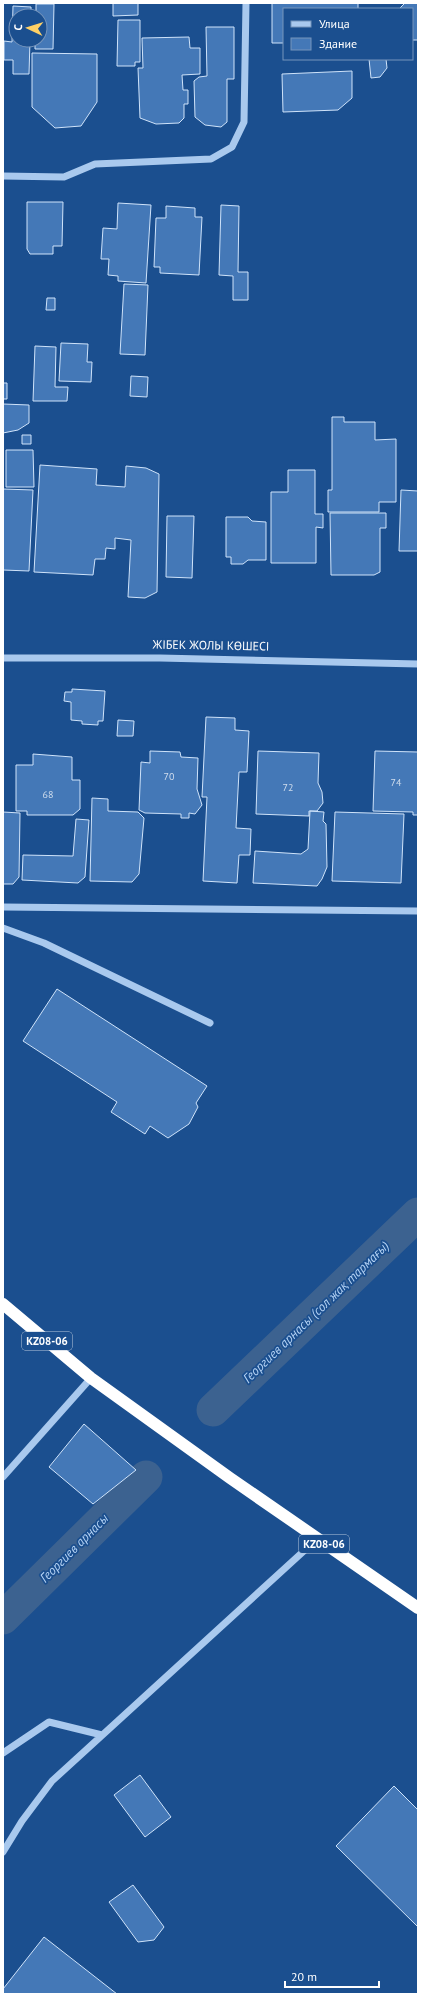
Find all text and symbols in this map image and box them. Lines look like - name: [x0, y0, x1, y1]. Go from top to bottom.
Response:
- north arrow: [8, 8, 48, 48]
- legend: [283, 8, 413, 60]
- text: Улица: [319, 16, 350, 31]
- text: С: [11, 24, 25, 31]
- text: Здание: [319, 36, 357, 51]
- street label: ЖІБЕК ЖОЛЫ КӨШЕСІ: [151, 636, 270, 654]
- house number: 70: [164, 770, 175, 783]
- house number: 74: [391, 776, 402, 789]
- house number: 72: [283, 781, 293, 794]
- house number: 68: [43, 788, 53, 801]
- water label: Георгиев арнасы (сол жақ тармағы): [239, 1237, 393, 1387]
- road number: KZ08-06: [22, 1332, 72, 1350]
- water label: Георгиев арнасы: [36, 1510, 112, 1586]
- road number: KZ08-06: [299, 1535, 349, 1553]
- scale bar: [285, 1963, 379, 1989]
- text: 20 m: [291, 1969, 317, 1984]

